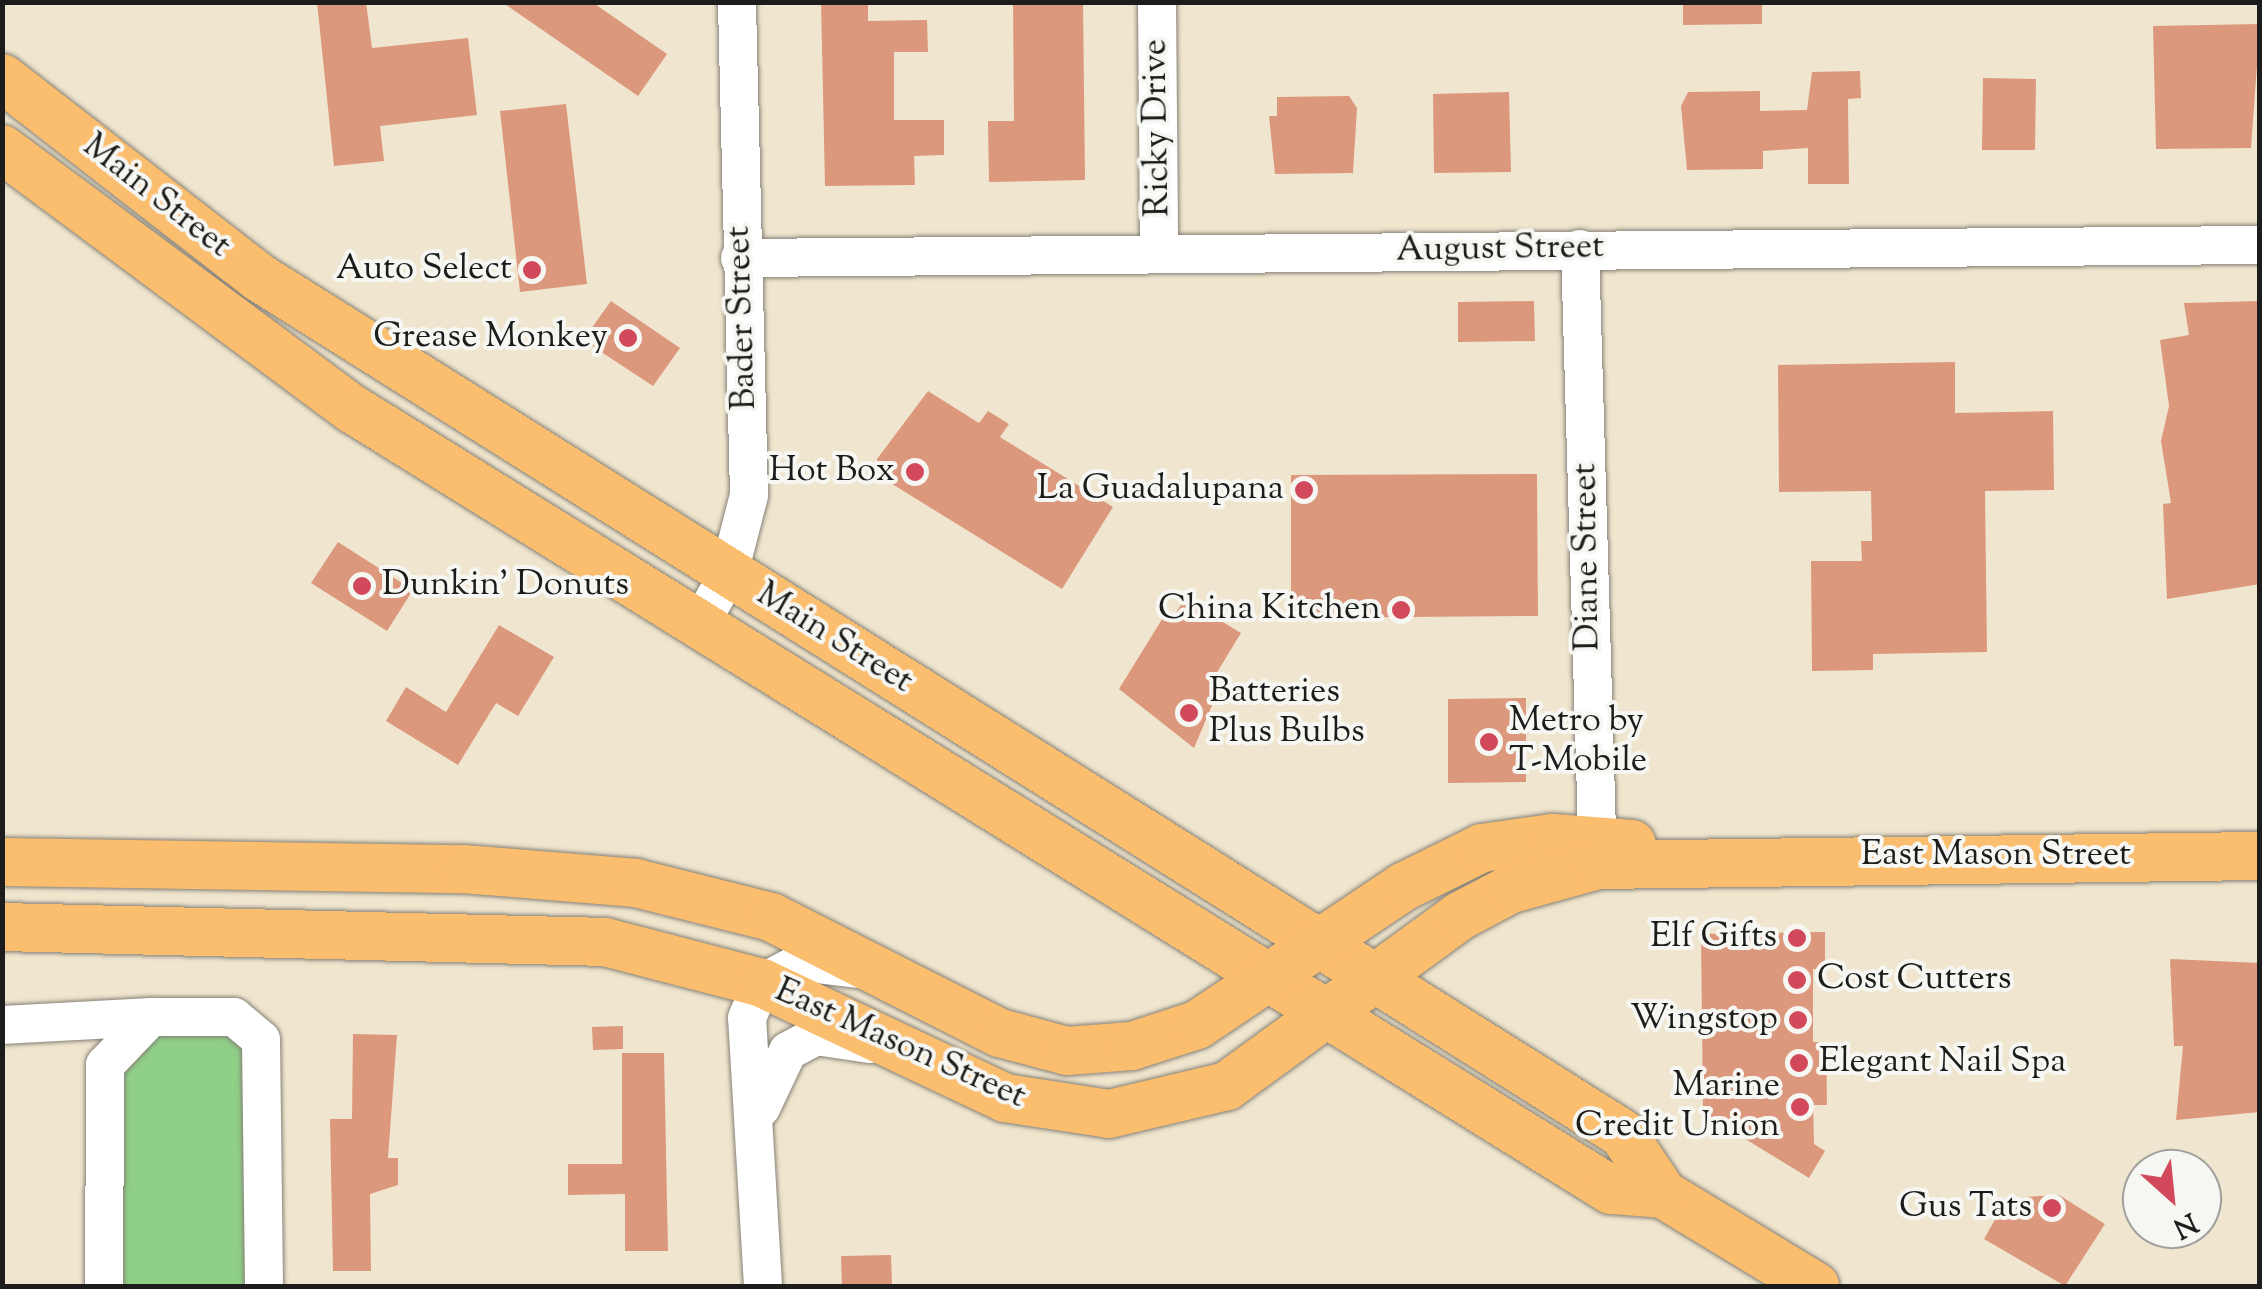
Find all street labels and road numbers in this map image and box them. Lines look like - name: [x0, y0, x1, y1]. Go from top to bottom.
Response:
- street label: Ricky Drive: [1135, 39, 1181, 217]
- street label: Main Street: [73, 126, 239, 268]
- street label: Bader Street: [719, 225, 767, 411]
- street label: August Street: [1396, 227, 1604, 273]
- street label: Diane Street: [1565, 463, 1611, 651]
- street label: Main Street: [748, 574, 920, 704]
- street label: East Mason Street: [1861, 835, 2131, 877]
- street label: East Mason Street: [768, 971, 1032, 1119]

